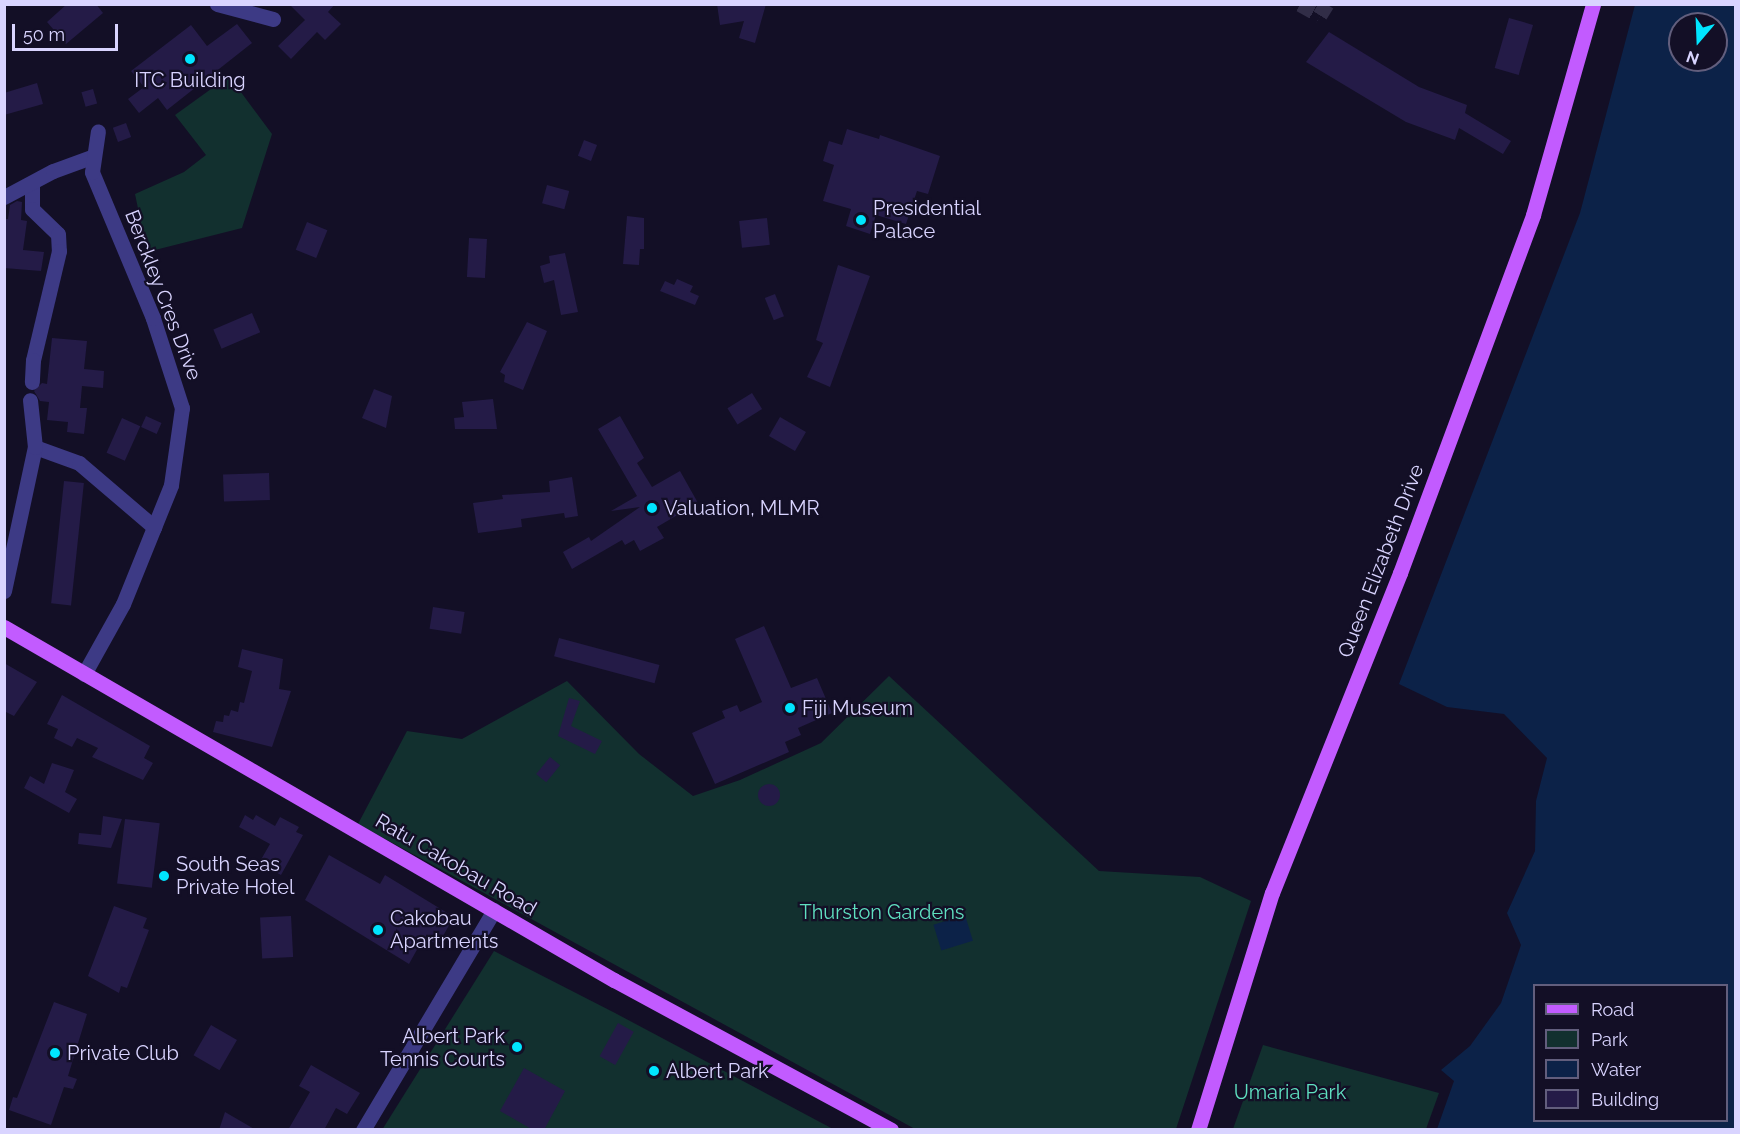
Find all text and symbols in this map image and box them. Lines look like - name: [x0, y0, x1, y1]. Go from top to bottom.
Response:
- scale bar: [15, 12, 122, 50]
- north arrow: [1668, 12, 1728, 72]
- text: 50 m: [23, 24, 65, 45]
- text: N: [1684, 47, 1701, 69]
- marker: ITC Building: [183, 52, 197, 66]
- place label: ITC Building: [134, 68, 246, 92]
- place label: Presidential Palace: [873, 196, 981, 243]
- street label: Berckley Cres Drive: [119, 206, 207, 384]
- marker: Presidential Palace: [854, 213, 868, 227]
- street label: Queen Elizabeth Drive: [1333, 461, 1429, 661]
- place label: Valuation, MLMR: [664, 496, 820, 520]
- marker: Valuation, MLMR: [645, 501, 659, 515]
- place label: Fiji Museum: [802, 696, 913, 720]
- marker: Fiji Museum: [783, 701, 797, 715]
- street label: Ratu Cakobau Road: [371, 809, 541, 921]
- place label: South Seas Private Hotel: [176, 852, 294, 899]
- marker: South Seas Private Hotel: [157, 869, 171, 883]
- park label: Thurston Gardens: [799, 900, 965, 924]
- place label: Cakobau Apartments: [390, 906, 499, 953]
- marker: Cakobau Apartments: [371, 923, 385, 937]
- legend: [1533, 984, 1728, 1122]
- text: Road: [1591, 999, 1634, 1020]
- place label: Albert Park Tennis Courts: [380, 1024, 505, 1071]
- text: Park: [1591, 1029, 1628, 1050]
- marker: Albert Park Tennis Courts: [510, 1040, 524, 1054]
- place label: Private Club: [67, 1041, 179, 1065]
- marker: Private Club: [48, 1046, 62, 1060]
- place label: Albert Park: [666, 1059, 769, 1083]
- text: Water: [1591, 1059, 1641, 1080]
- marker: Albert Park: [647, 1064, 661, 1078]
- park label: Umaria Park: [1234, 1080, 1346, 1104]
- text: Building: [1591, 1089, 1659, 1110]

